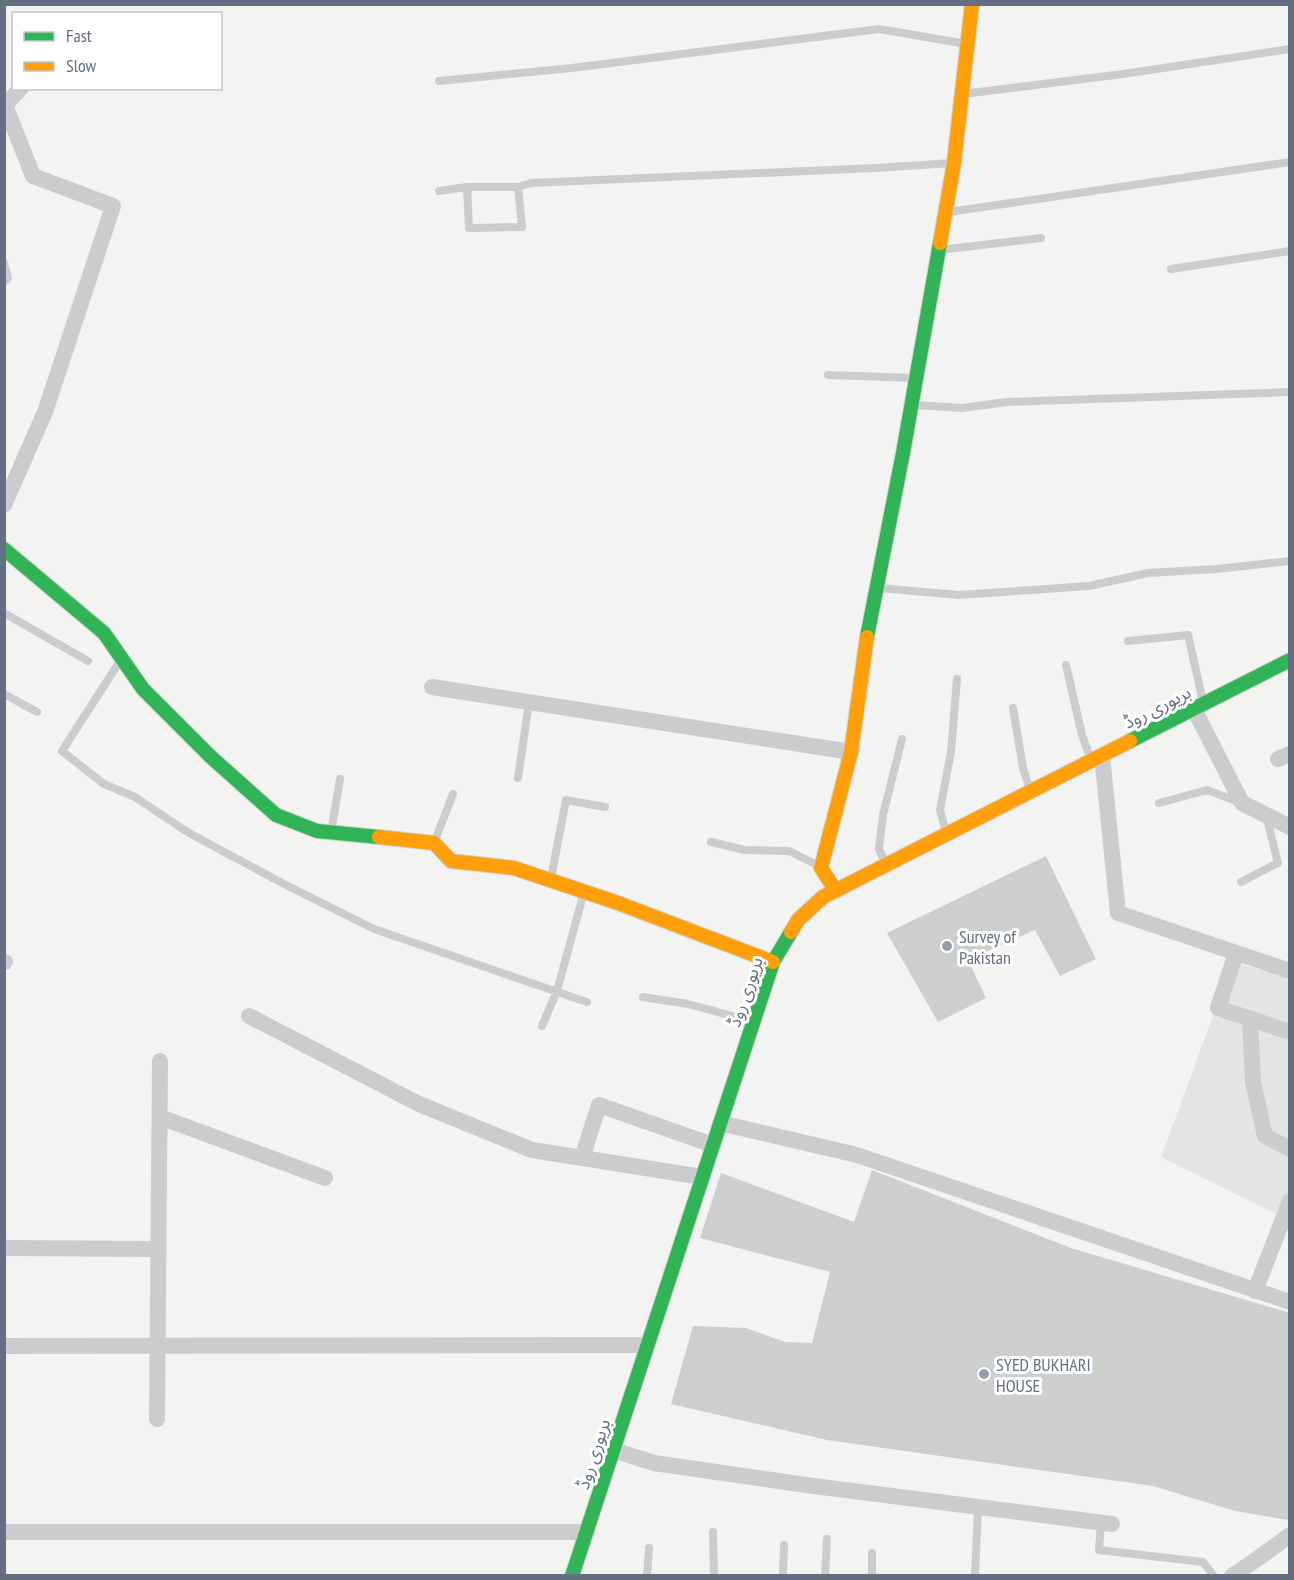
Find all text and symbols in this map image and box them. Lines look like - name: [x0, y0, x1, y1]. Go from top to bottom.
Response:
- legend: [12, 12, 222, 90]
- text: Fast: [66, 24, 92, 47]
- text: Slow: [66, 54, 97, 77]
- street label: بریوری روڈ: [1119, 680, 1195, 734]
- place label: Survey of Pakistan: [959, 925, 1017, 969]
- marker: Survey of Pakistan: [940, 939, 954, 953]
- street label: بریوری روڈ: [722, 954, 768, 1030]
- place label: SYED BUKHARI HOUSE: [996, 1353, 1091, 1397]
- marker: SYED BUKHARI HOUSE: [977, 1367, 991, 1381]
- street label: بریوری روڈ: [571, 1416, 615, 1492]

